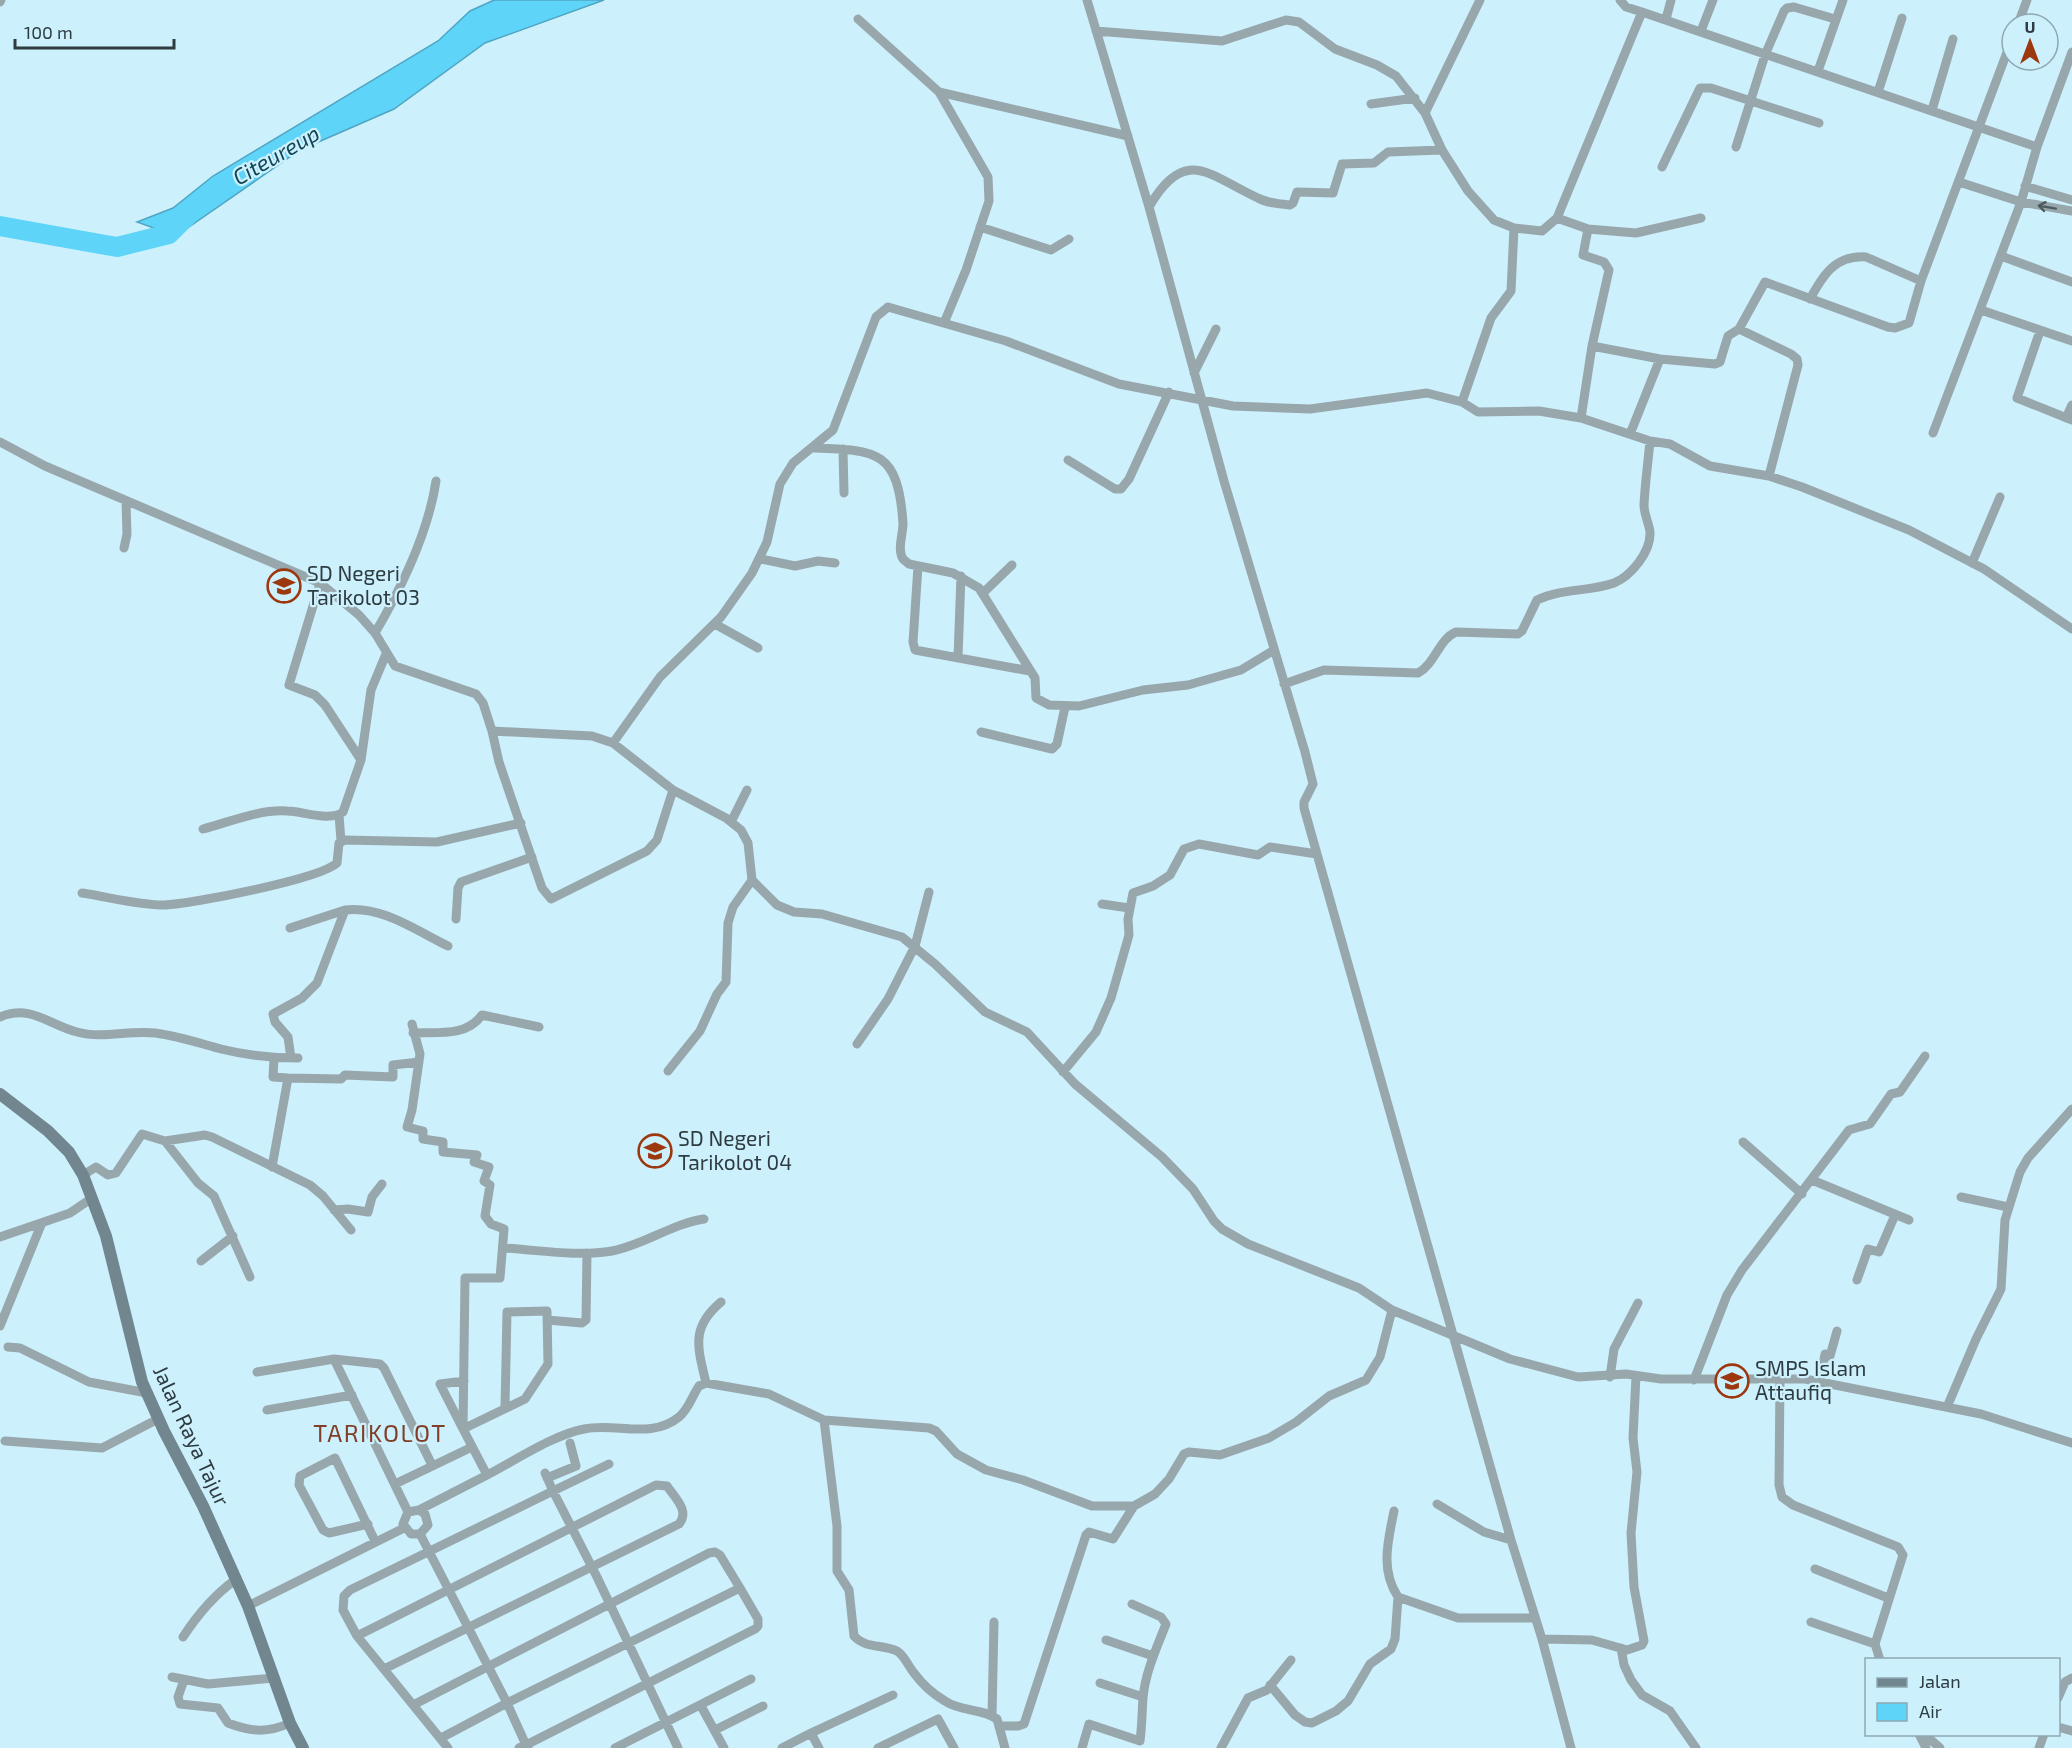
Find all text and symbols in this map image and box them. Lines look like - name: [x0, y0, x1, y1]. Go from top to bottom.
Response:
- scale bar: [15, 12, 174, 50]
- north arrow: [2000, 12, 2060, 72]
- text: U: [2025, 17, 2035, 36]
- text: 100 m: [24, 21, 73, 43]
- water label: Citeureup: [227, 119, 324, 189]
- one-way arrow: [2037, 201, 2057, 212]
- place label: SD Negeri Tarikolot 03: [307, 560, 420, 609]
- school or university icon: SD Negeri Tarikolot 03: [266, 568, 302, 604]
- place label: SD Negeri Tarikolot 04: [678, 1125, 792, 1174]
- school or university icon: SD Negeri Tarikolot 04: [637, 1133, 673, 1169]
- place label: SMPS Islam Attaufiq: [1755, 1355, 1866, 1404]
- street label: Jalan Raya Tajur: [148, 1361, 236, 1510]
- school or university icon: SMPS Islam Attaufiq: [1714, 1363, 1750, 1399]
- district label: TARIKOLOT: [313, 1418, 447, 1447]
- legend: [1865, 1658, 2060, 1736]
- text: Jalan: [1919, 1670, 1961, 1692]
- text: Air: [1919, 1700, 1942, 1722]

